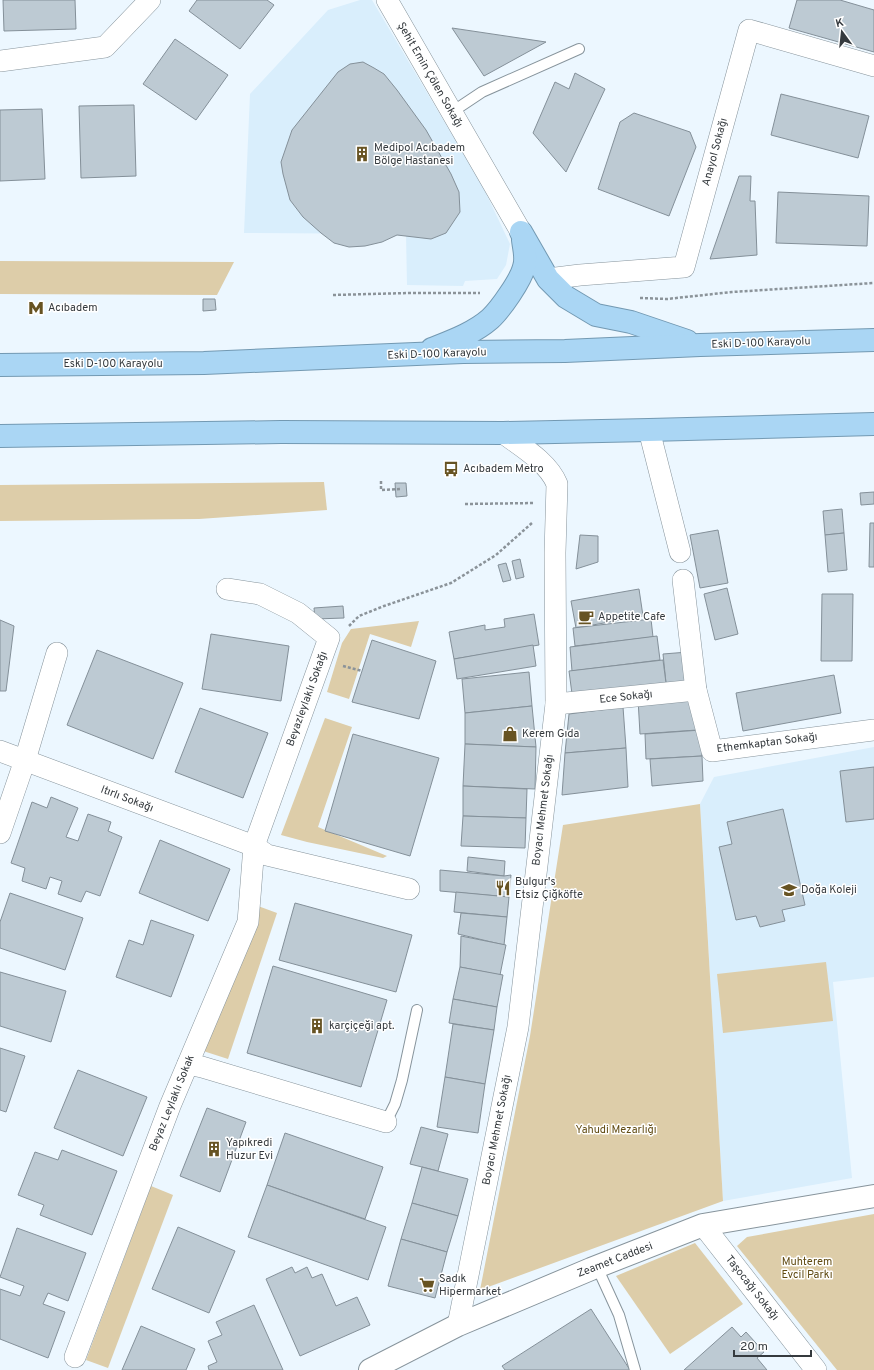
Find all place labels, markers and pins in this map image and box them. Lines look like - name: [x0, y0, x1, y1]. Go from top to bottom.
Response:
- place label: Medipol Acıbadem Bölge Hastanesi: [374, 141, 465, 168]
- building icon: Medipol Acıbadem Bölge Hastanesi: [353, 145, 371, 163]
- metro station icon: Acıbadem: [27, 299, 45, 317]
- place label: Acıbadem: [48, 301, 98, 315]
- bus stop icon: Acıbadem Metro: [442, 460, 460, 478]
- place label: Acıbadem Metro: [463, 462, 544, 476]
- cafe icon: Appetite Cafe: [577, 608, 595, 626]
- place label: Appetite Cafe: [598, 610, 665, 624]
- shop icon: Kerem Gıda: [501, 725, 519, 743]
- place label: Kerem Gıda: [522, 727, 579, 741]
- place label: Bulgur's Etsiz Çiğköfte: [515, 875, 583, 902]
- restaurant icon: Bulgur's Etsiz Çiğköfte: [494, 879, 512, 897]
- school or university icon: Doğa Koleji: [780, 881, 798, 899]
- place label: Doğa Koleji: [801, 883, 857, 897]
- building icon: karçiçeği apt.: [308, 1017, 326, 1035]
- place label: karçiçeği apt.: [329, 1019, 395, 1033]
- place label: Yapıkredi Huzur Evi: [226, 1136, 273, 1163]
- building icon: Yapıkredi Huzur Evi: [205, 1140, 223, 1158]
- place label: Sadık Hipermarket: [439, 1272, 501, 1299]
- supermarket icon: Sadık Hipermarket: [418, 1276, 436, 1294]

